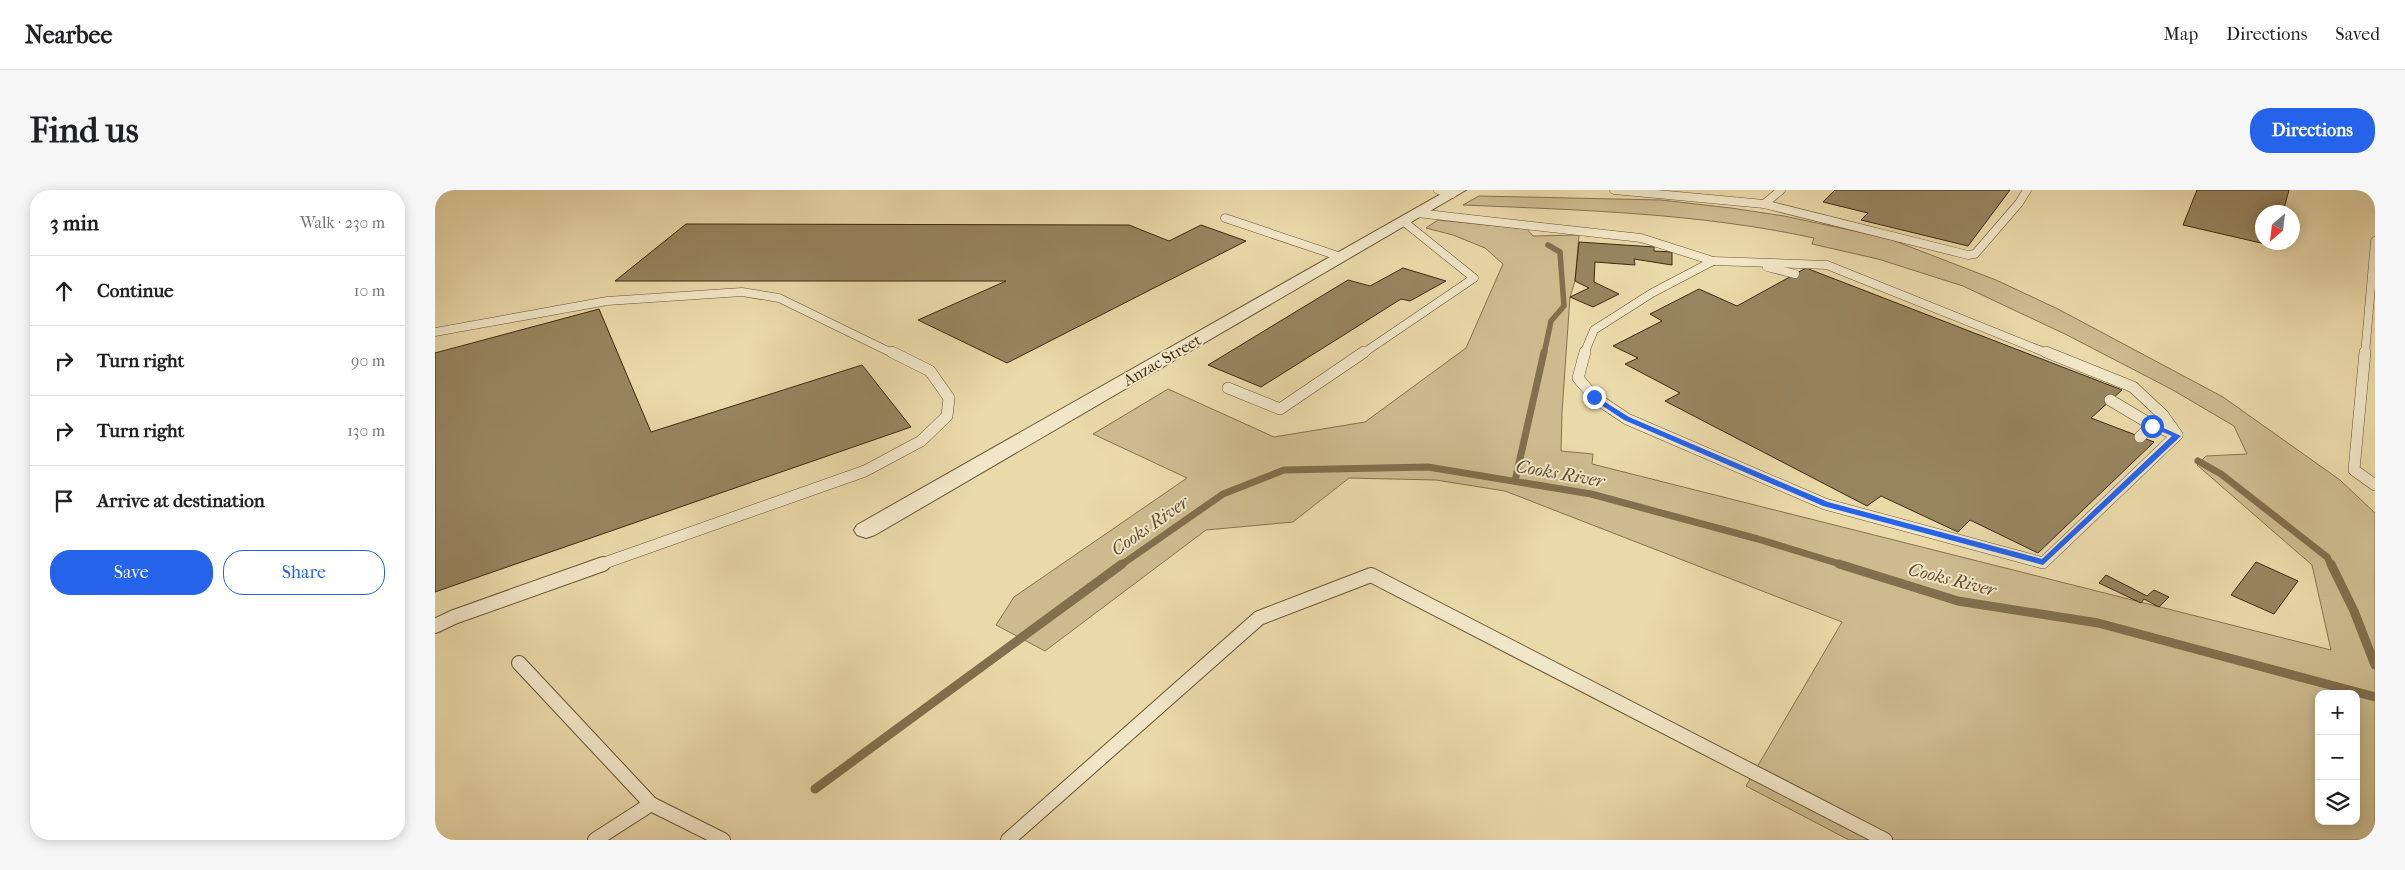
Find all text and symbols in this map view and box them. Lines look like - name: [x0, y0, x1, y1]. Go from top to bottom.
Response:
- text: Nearbee: [25, 21, 112, 49]
- text: Map: [2164, 24, 2198, 45]
- text: Directions: [2226, 24, 2307, 45]
- text: Saved: [2335, 24, 2380, 45]
- button: Directions: [2250, 108, 2375, 153]
- text: Find us: [30, 110, 139, 151]
- north arrow: [2255, 205, 2300, 250]
- text: 3 min: [50, 211, 99, 235]
- text: Walk · 230 m: [300, 213, 385, 232]
- icon: ahead: [50, 277, 78, 305]
- text: Continue: [97, 280, 173, 302]
- text: 10 m: [354, 281, 385, 300]
- street label: Anzac Street: [1119, 330, 1205, 390]
- icon: right: [50, 347, 78, 375]
- text: Turn right: [97, 350, 184, 372]
- text: 90 m: [351, 351, 385, 370]
- route end: [1583, 386, 1606, 409]
- route start: [2141, 415, 2164, 438]
- icon: right: [50, 417, 78, 445]
- text: Turn right: [97, 420, 184, 442]
- text: 130 m: [347, 421, 385, 440]
- water label: Cooks River: [1514, 456, 1608, 492]
- icon: arrive: [50, 487, 78, 515]
- text: Arrive at destination: [97, 490, 265, 512]
- water label: Cooks River: [1107, 491, 1194, 560]
- button: Save: [50, 550, 213, 595]
- button: Share: [223, 550, 385, 595]
- water label: Cooks River: [1906, 559, 2000, 601]
- map controls: [2315, 690, 2360, 825]
- button: +: [2315, 690, 2360, 735]
- button: −: [2315, 735, 2360, 780]
- button: layers: [2315, 780, 2360, 825]

